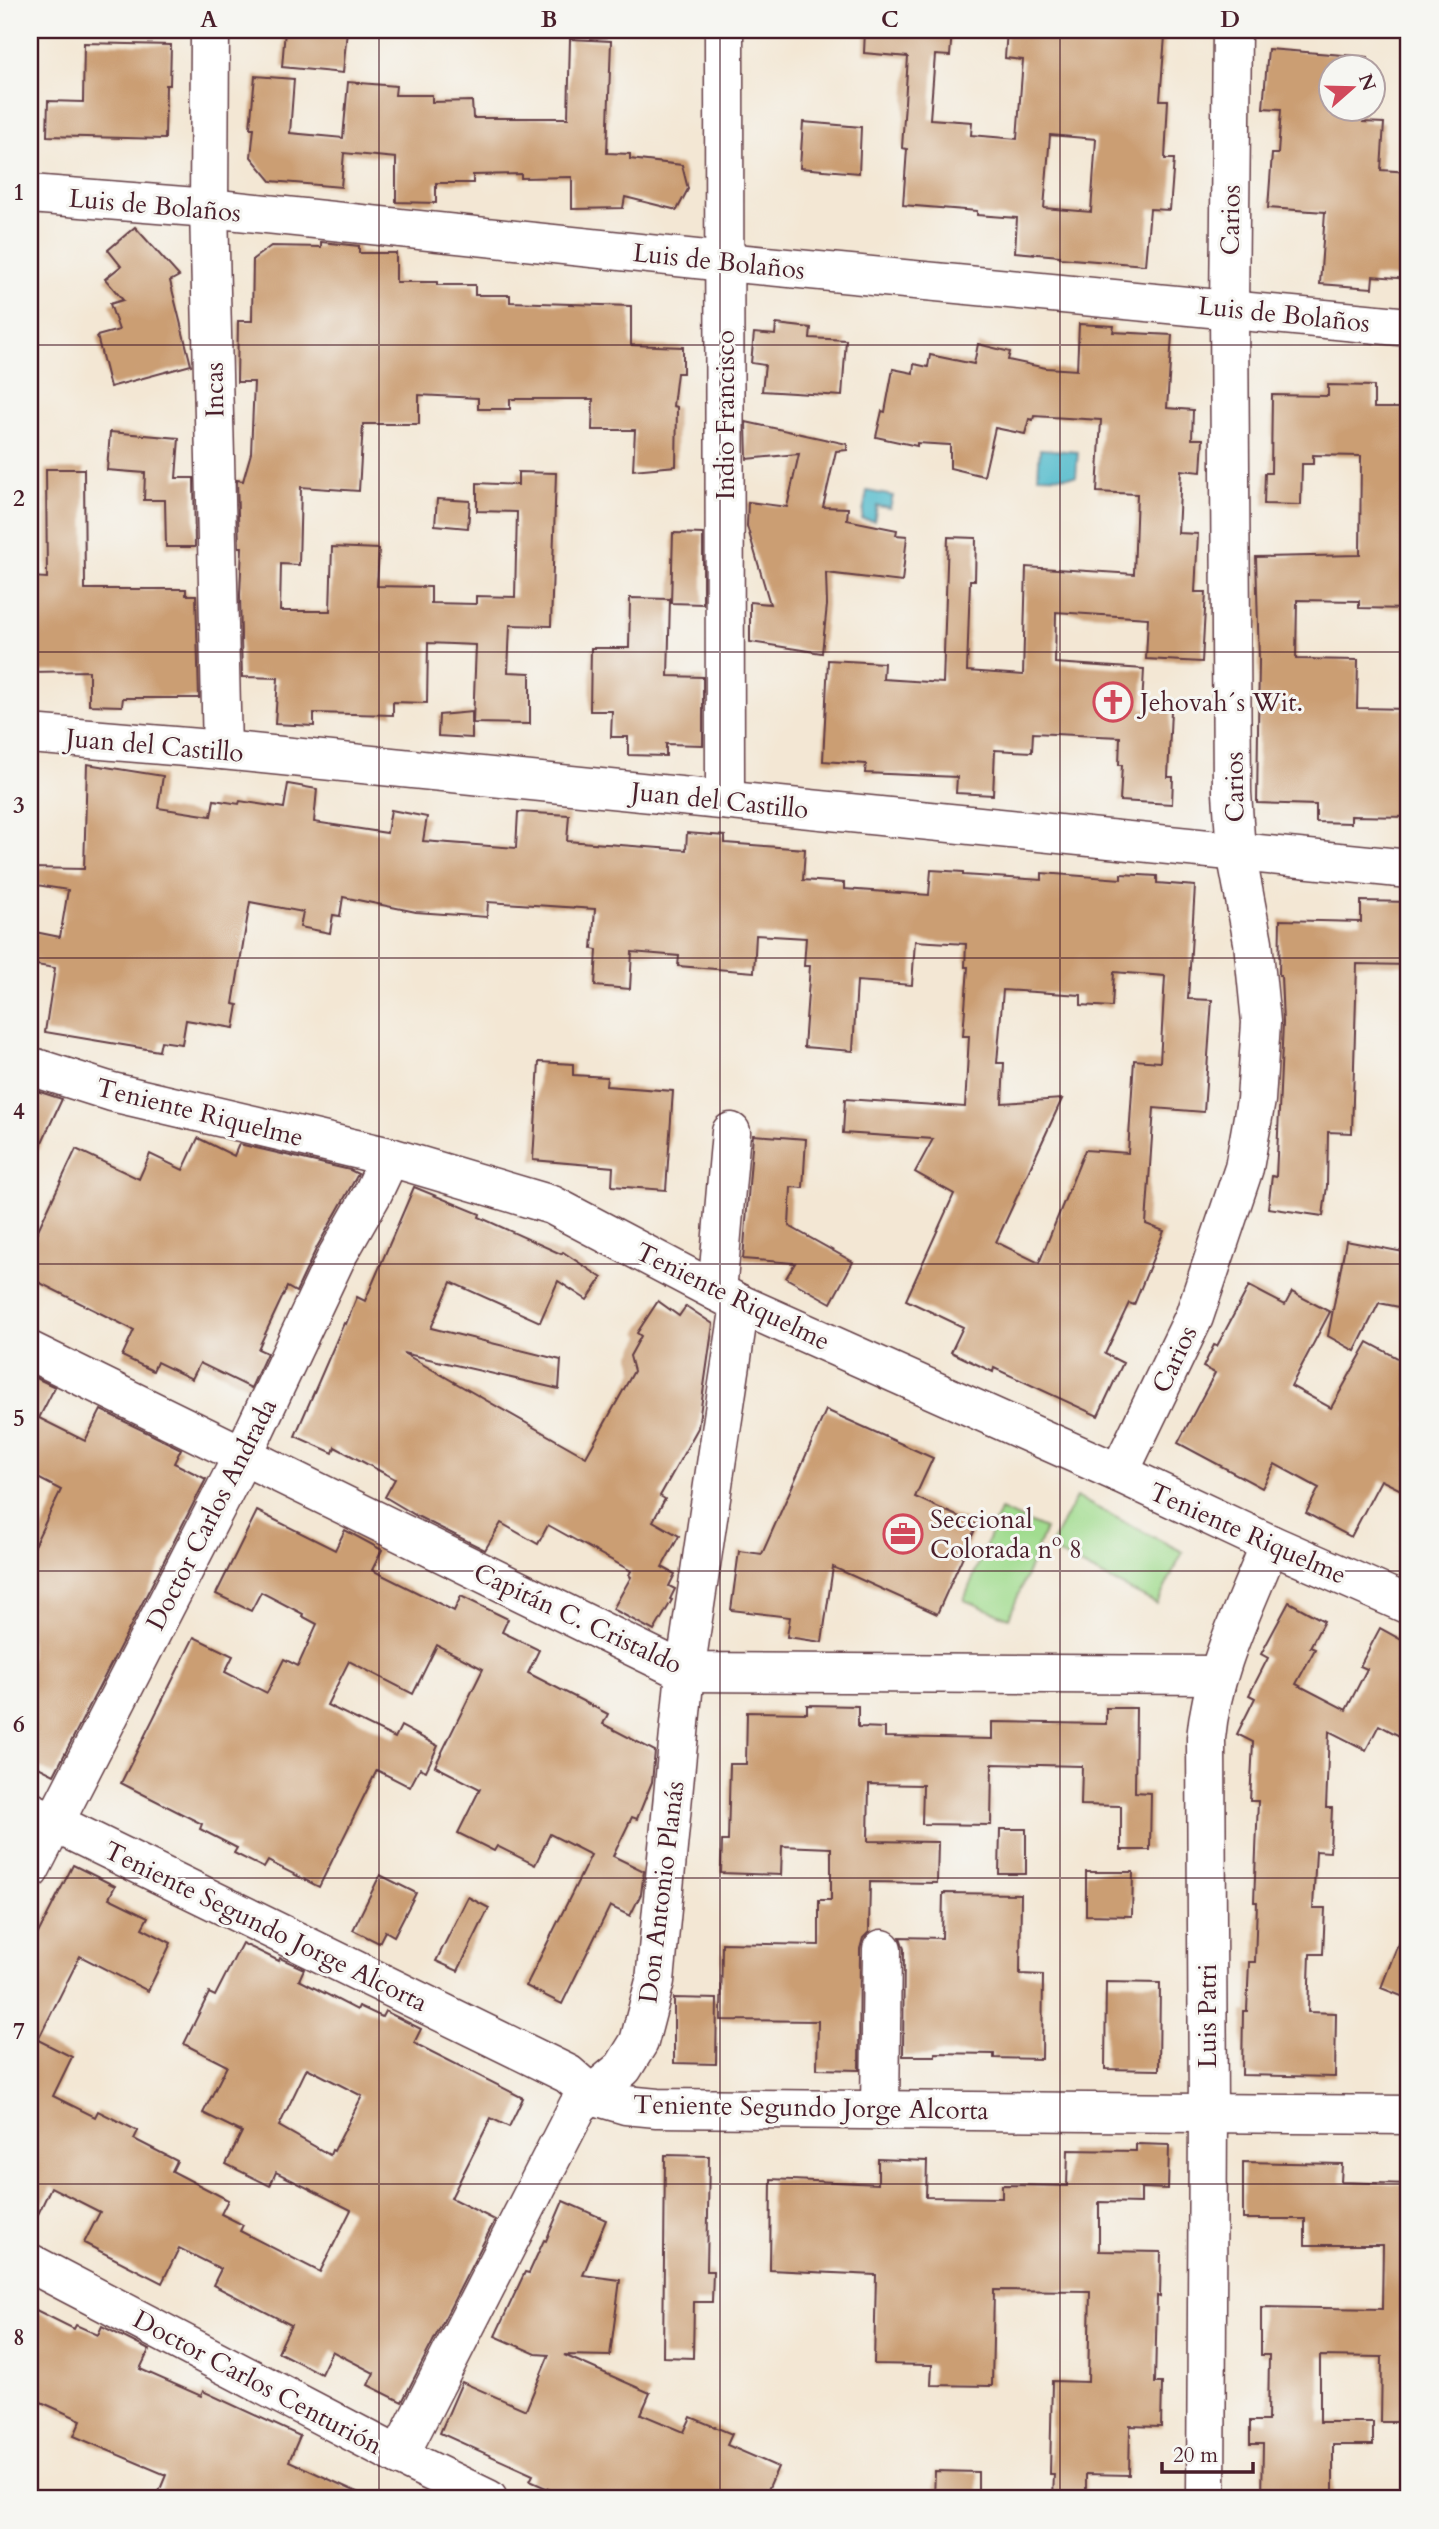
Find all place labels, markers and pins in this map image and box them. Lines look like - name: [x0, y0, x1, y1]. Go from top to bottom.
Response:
- church icon: Jehovah´s Wit.: [1092, 681, 1134, 723]
- place label: Jehovah´s Wit.: [1136, 685, 1303, 720]
- place label: Seccional Colorada nº 8: [930, 1502, 1082, 1567]
- office icon: Seccional Colorada nº 8: [882, 1513, 924, 1555]

